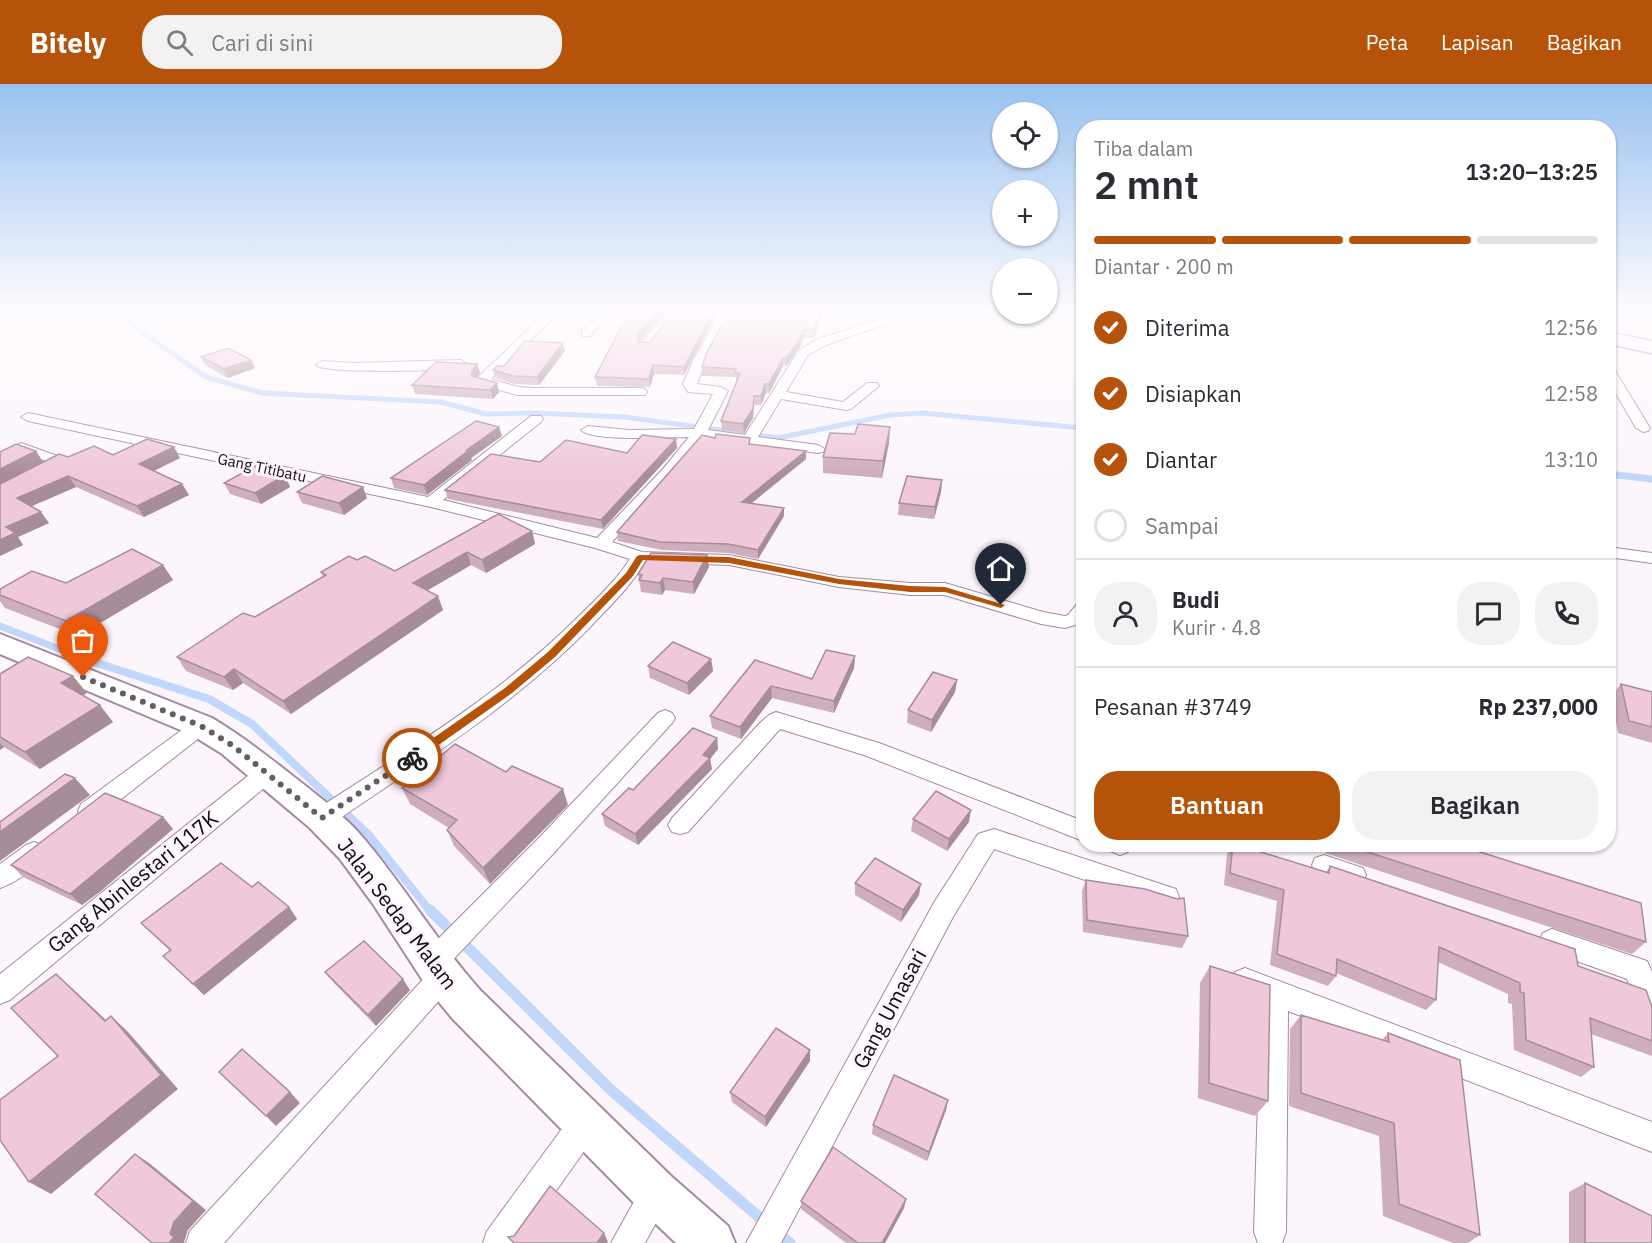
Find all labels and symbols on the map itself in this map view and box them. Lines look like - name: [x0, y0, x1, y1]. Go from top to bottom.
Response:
- street label: Gang Titibatu: [216, 449, 308, 486]
- pin: [975, 543, 1026, 605]
- pin: [57, 615, 108, 677]
- courier: [382, 728, 442, 788]
- street label: Gang Abinlestari 117K: [41, 804, 223, 959]
- street label: Jalan Sedap Malam: [331, 832, 464, 995]
- street label: Gang Umasari: [846, 944, 932, 1073]

